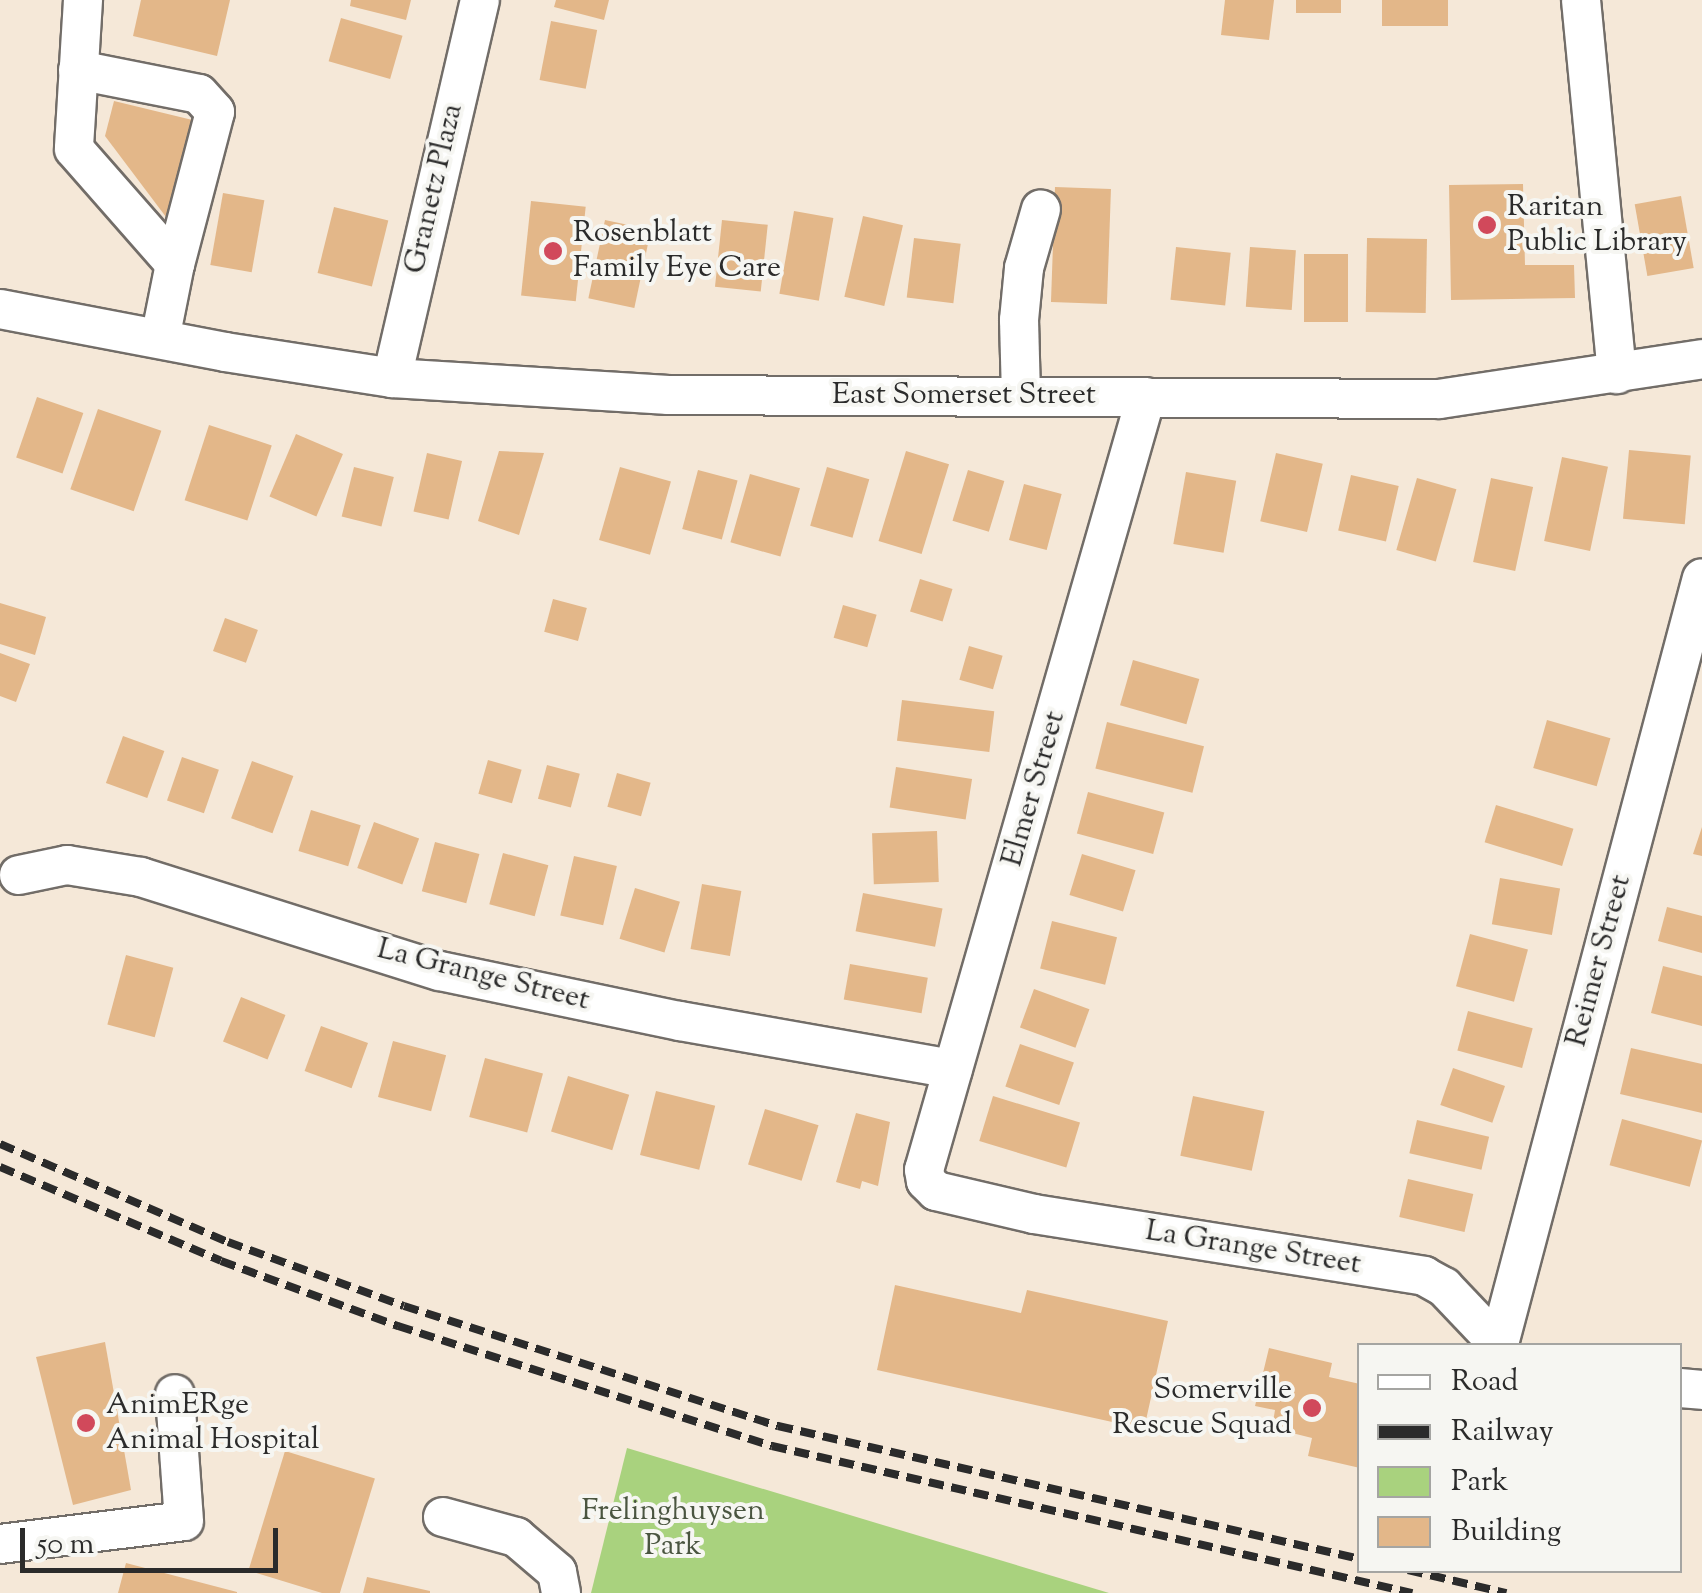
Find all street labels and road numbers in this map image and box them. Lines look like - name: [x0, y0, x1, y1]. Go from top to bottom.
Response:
- street label: Granetz Plaza: [398, 101, 472, 277]
- street label: East Somerset Street: [832, 378, 1096, 414]
- street label: Elmer Street: [996, 707, 1074, 871]
- street label: Reimer Street: [1560, 871, 1640, 1051]
- street label: La Grange Street: [373, 932, 593, 1020]
- street label: La Grange Street: [1143, 1214, 1363, 1284]

